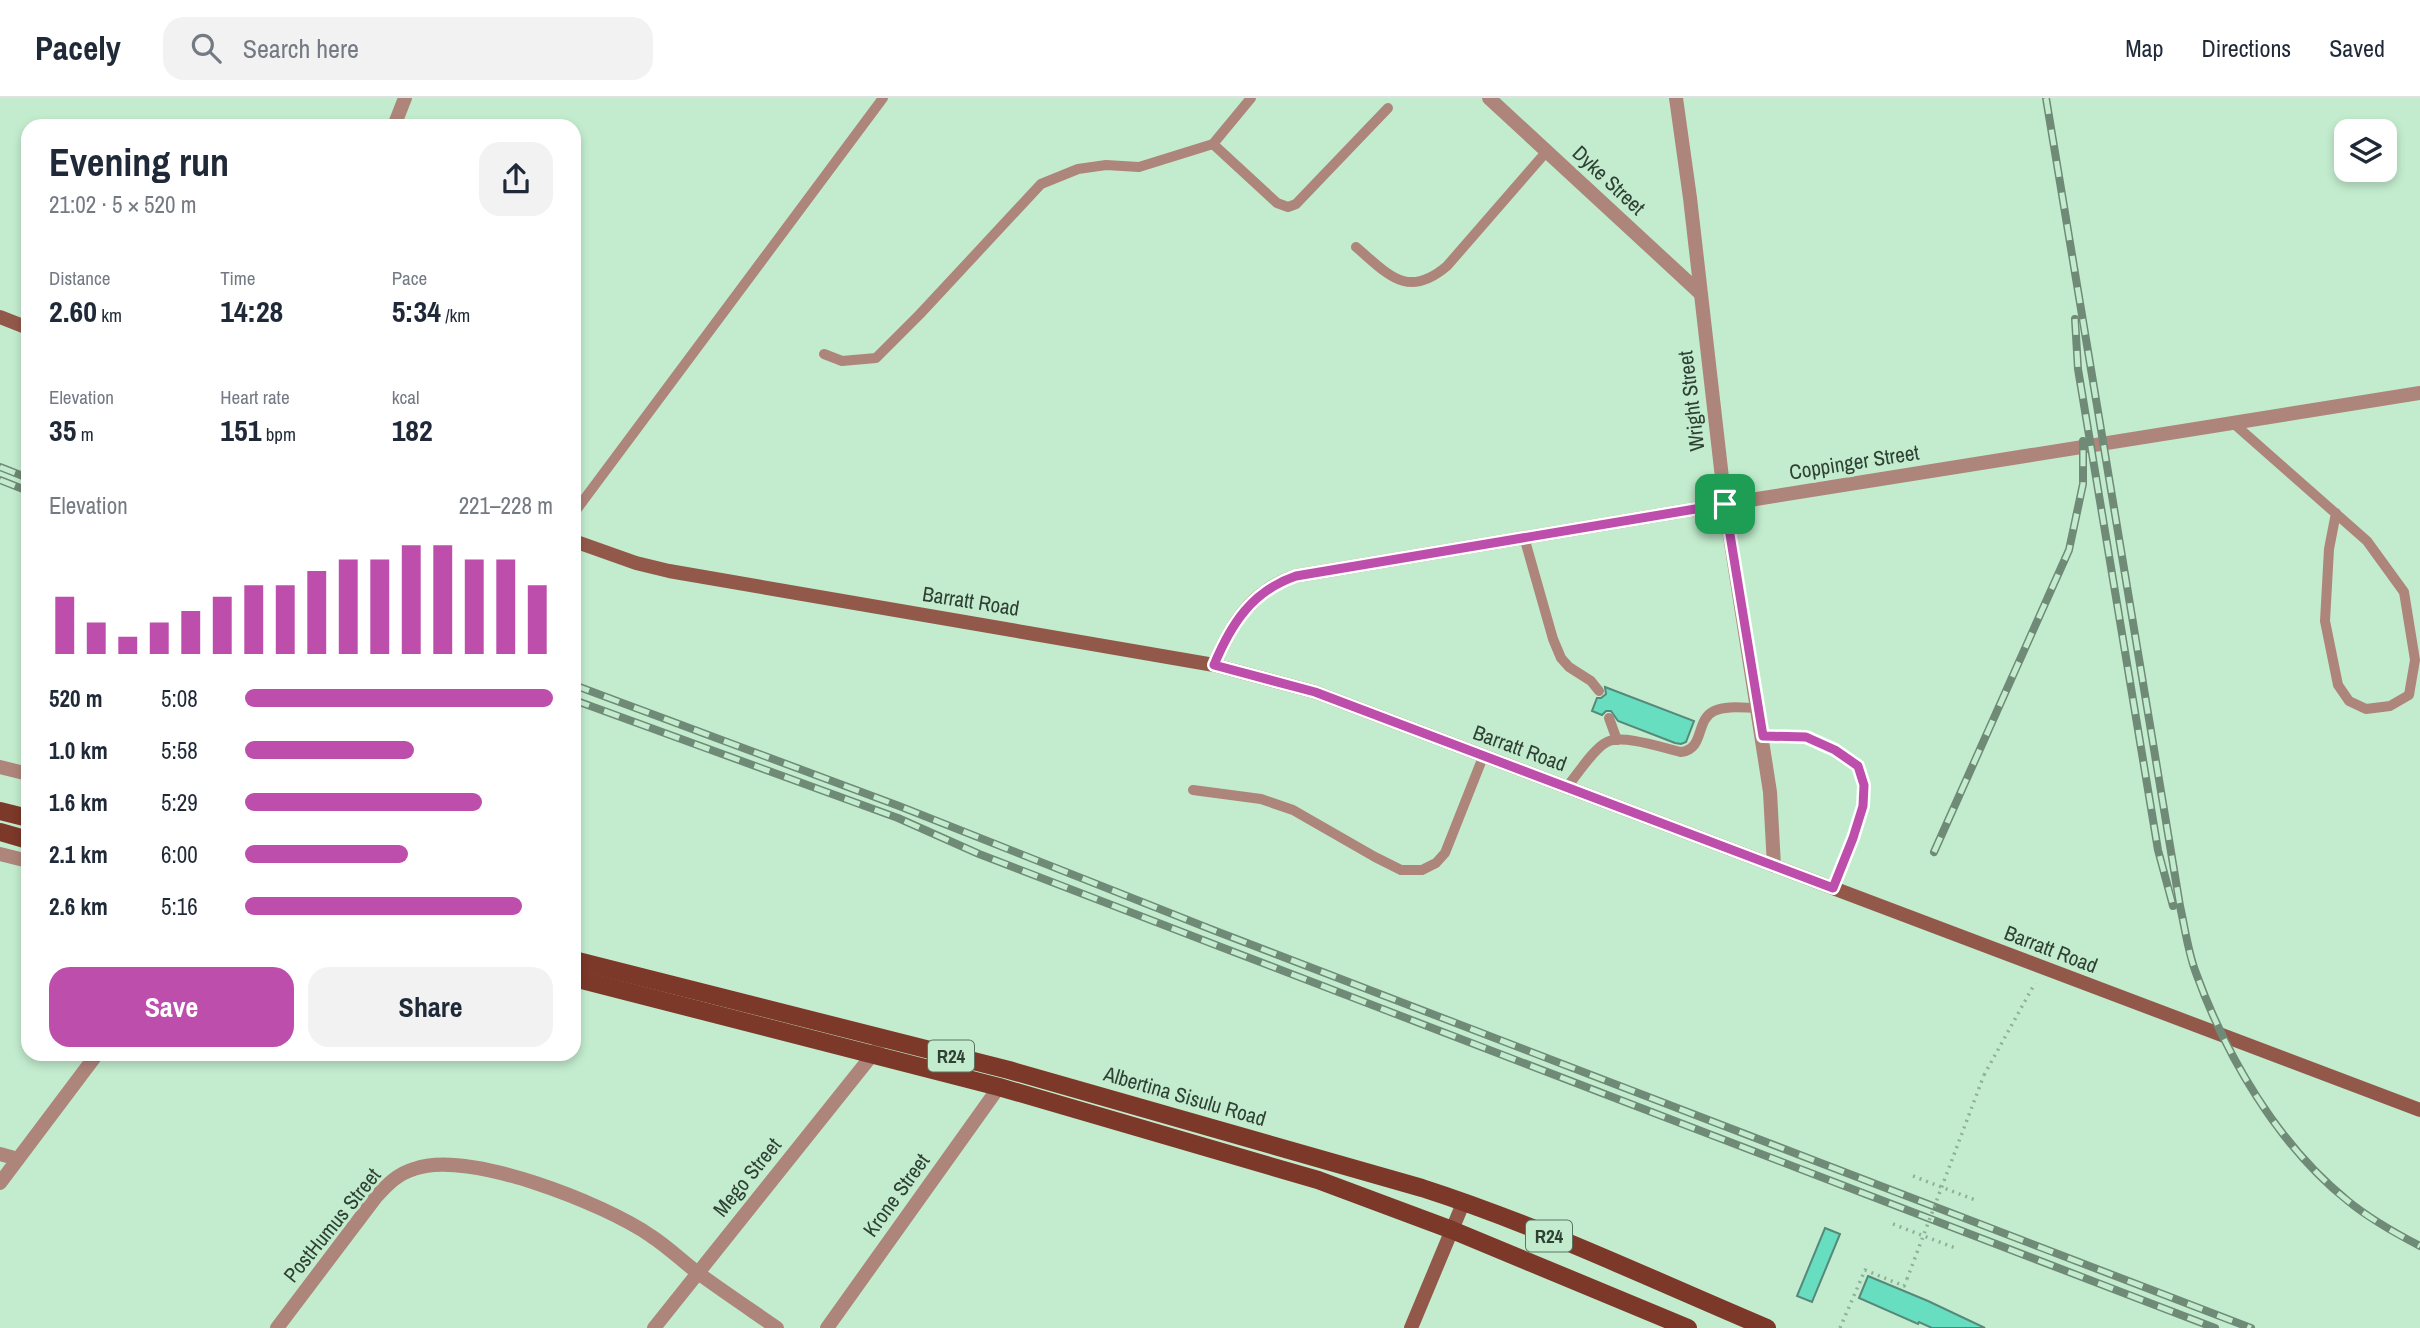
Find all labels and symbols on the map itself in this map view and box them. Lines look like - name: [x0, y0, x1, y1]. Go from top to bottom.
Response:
- street label: Dyke Street: [1566, 139, 1652, 221]
- street label: Wright Street: [1670, 349, 1712, 453]
- street label: Coppinger Street: [1787, 437, 1921, 487]
- pin: [1695, 474, 1755, 534]
- street label: Barratt Road: [921, 579, 1021, 623]
- street label: Barratt Road: [1469, 718, 1571, 778]
- street label: Barratt Road: [2000, 918, 2102, 980]
- road number: R24: [928, 1040, 974, 1072]
- street label: Albertina Sisulu Road: [1100, 1059, 1270, 1133]
- street label: Mego Street: [706, 1131, 788, 1223]
- street label: Krone Street: [856, 1147, 936, 1243]
- street label: PostHumus Street: [277, 1161, 387, 1288]
- road number: R24: [1526, 1220, 1572, 1252]

